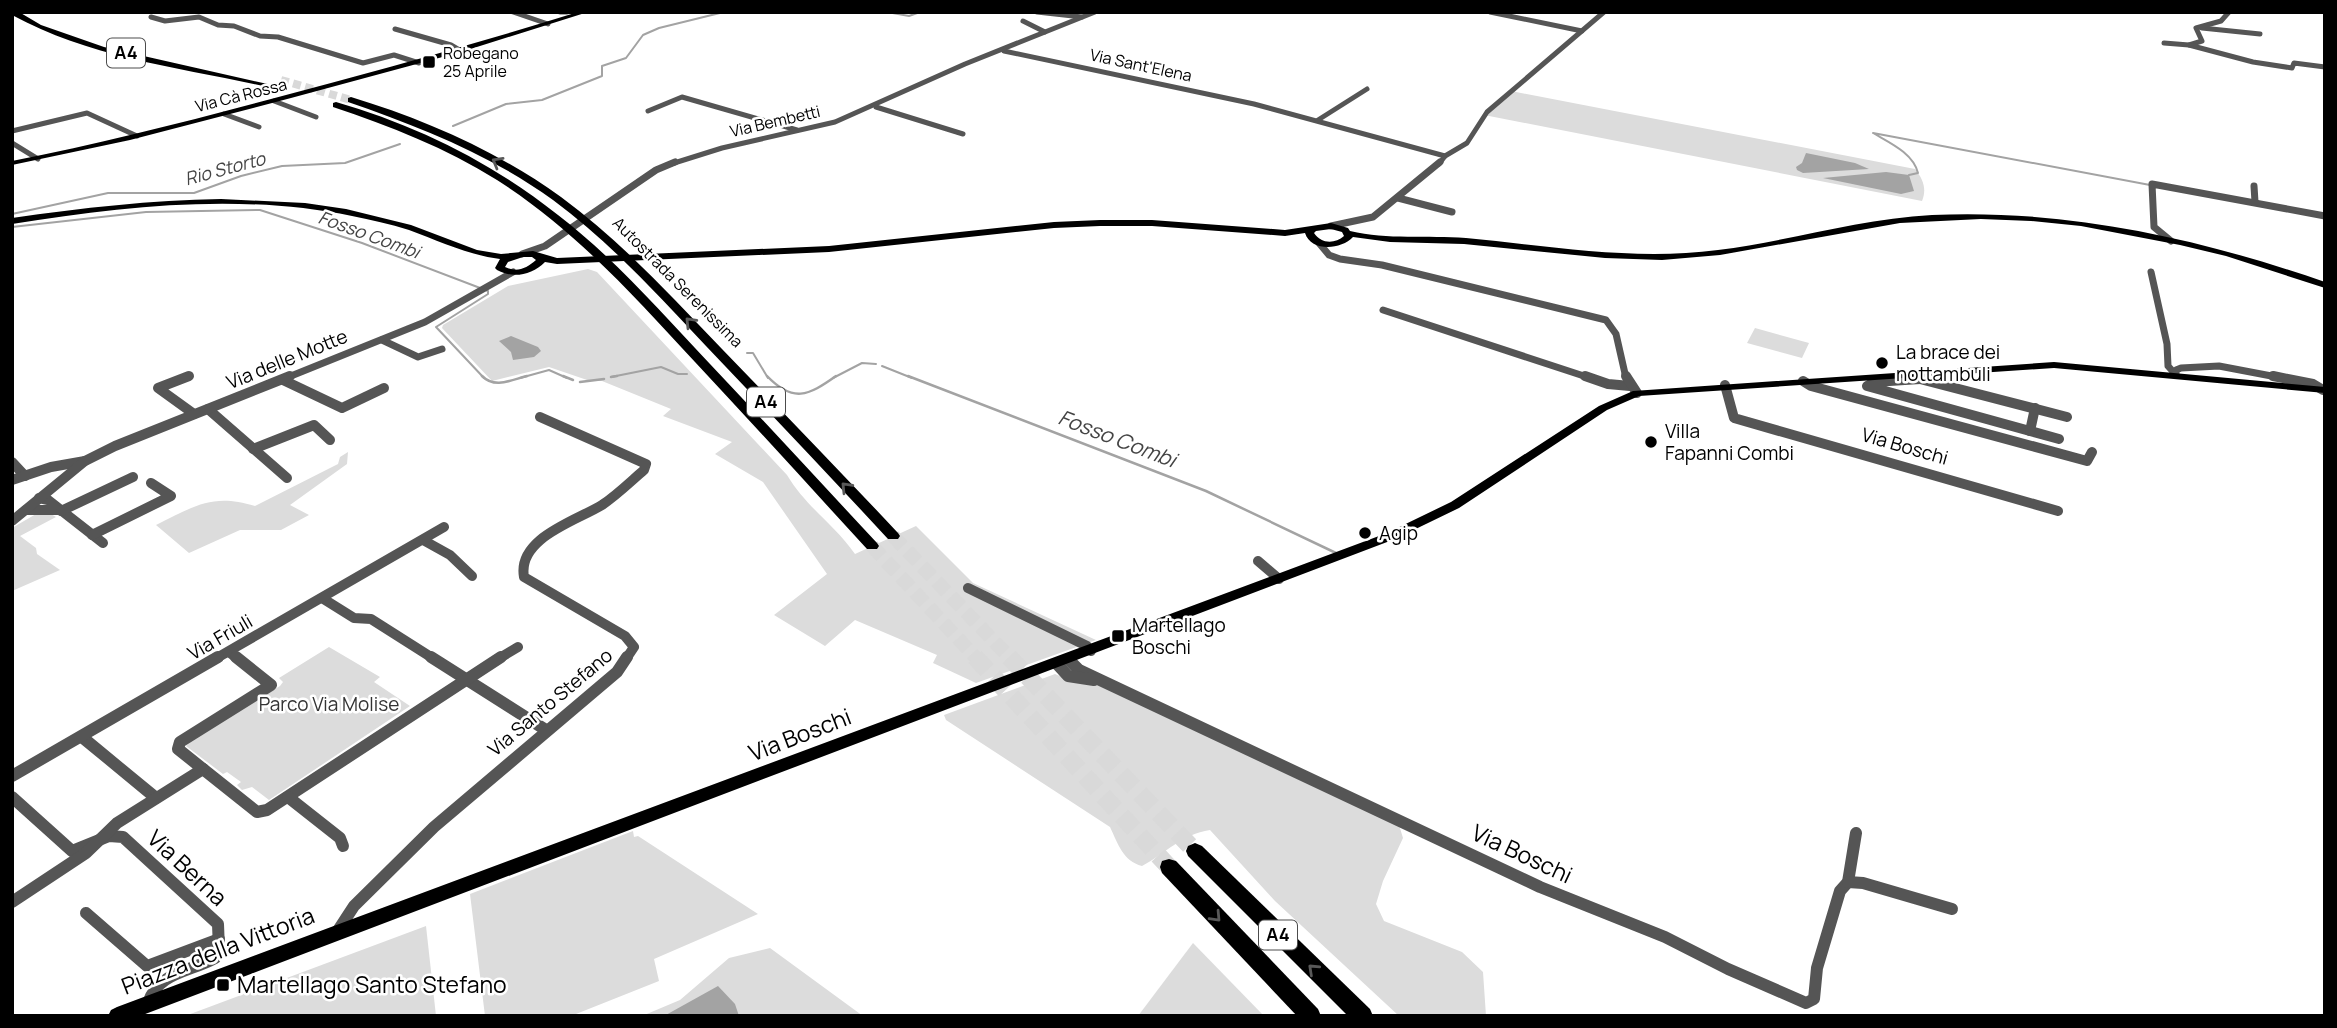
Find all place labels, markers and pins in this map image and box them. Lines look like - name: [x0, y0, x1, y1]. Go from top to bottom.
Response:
- place label: Robegano 25 Aprile: [443, 42, 519, 82]
- marker: Robegano 25 Aprile: [421, 54, 437, 70]
- place label: La brace dei nottambuli: [1896, 339, 2000, 387]
- marker: La brace dei nottambuli: [1874, 355, 1890, 371]
- place label: Villa Fapanni Combi: [1665, 418, 1794, 466]
- marker: Villa Fapanni Combi: [1643, 434, 1659, 450]
- place label: Agip: [1379, 520, 1418, 546]
- marker: Agip: [1357, 525, 1373, 541]
- place label: Martellago Boschi: [1132, 612, 1226, 660]
- marker: Martellago Boschi: [1110, 628, 1126, 644]
- place label: Martellago Santo Stefano: [237, 968, 507, 1000]
- marker: Martellago Santo Stefano: [215, 977, 231, 993]

